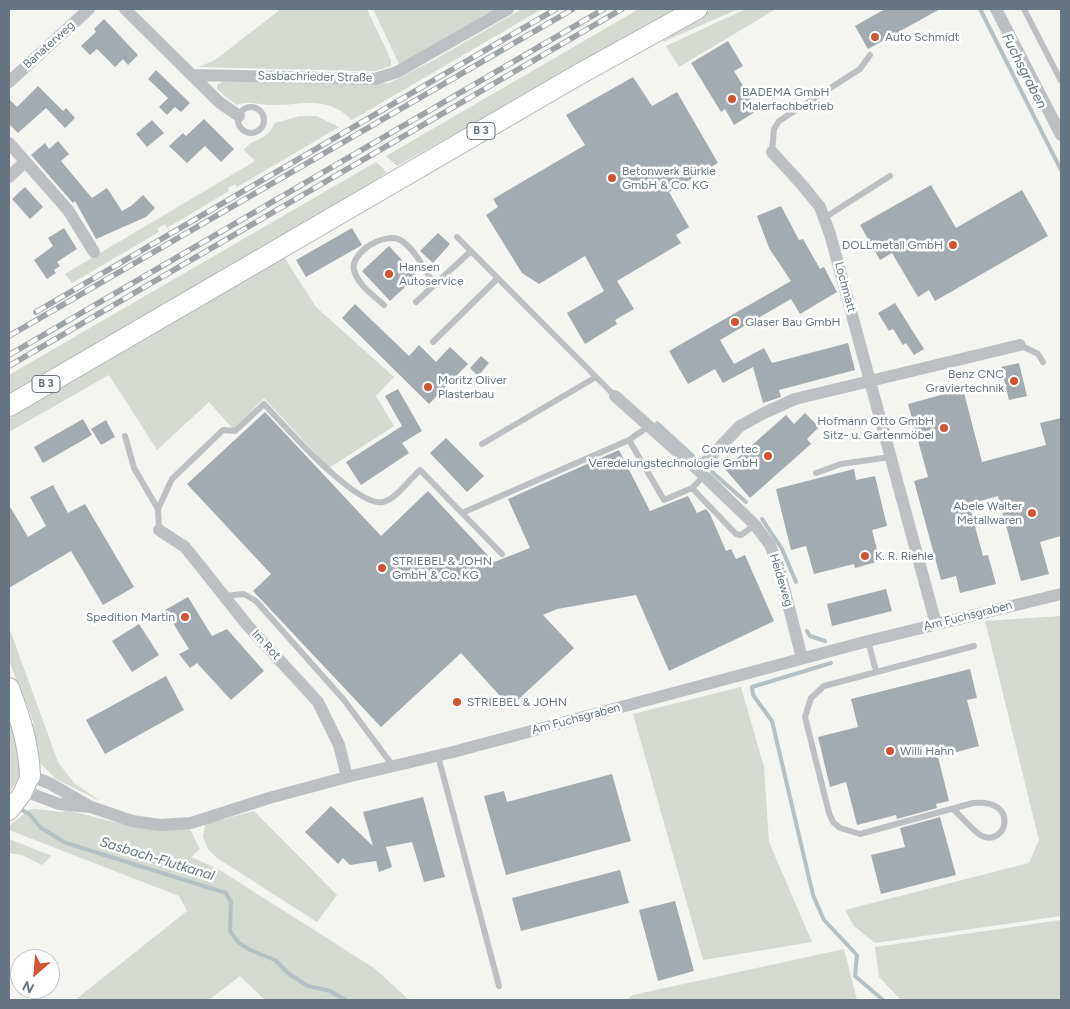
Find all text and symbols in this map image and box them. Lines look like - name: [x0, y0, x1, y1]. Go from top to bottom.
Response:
- street label: Banaterweg: [20, 18, 78, 72]
- place label: Auto Schmidt: [885, 30, 959, 44]
- marker: Auto Schmidt: [869, 31, 881, 43]
- water label: Fuchsgraben: [998, 31, 1050, 111]
- street label: Sasbachrieder Straße: [257, 69, 373, 85]
- place label: BADEMA GmbH Malerfachbetrieb: [742, 85, 834, 113]
- marker: BADEMA GmbH Malerfachbetrieb: [726, 93, 738, 105]
- road number: B 3: [467, 122, 495, 140]
- place label: Betonwerk Bürkle GmbH & Co. KG: [622, 164, 716, 192]
- marker: Betonwerk Bürkle GmbH & Co. KG: [606, 172, 618, 184]
- place label: DOLLmetall GmbH: [842, 238, 943, 252]
- marker: DOLLmetall GmbH: [947, 239, 959, 251]
- place label: Hansen Autoservice: [399, 260, 464, 288]
- street label: Lochmatt: [831, 260, 859, 314]
- marker: Hansen Autoservice: [383, 268, 395, 280]
- place label: Glaser Bau GmbH: [745, 315, 841, 329]
- marker: Glaser Bau GmbH: [729, 316, 741, 328]
- place label: Benz CNC Graviertechnik: [926, 367, 1004, 395]
- place label: Moritz Oliver Plasterbau: [438, 373, 507, 401]
- marker: Benz CNC Graviertechnik: [1008, 375, 1020, 387]
- road number: B 3: [32, 376, 60, 392]
- marker: Moritz Oliver Plasterbau: [422, 381, 434, 393]
- place label: Hofmann Otto GmbH Sitz- u. Gartenmöbel: [817, 414, 934, 442]
- marker: Hofmann Otto GmbH Sitz- u. Gartenmöbel: [938, 422, 950, 434]
- place label: Convertec Veredelungstechnologie GmbH: [589, 442, 758, 470]
- marker: Convertec Veredelungstechnologie GmbH: [762, 450, 774, 462]
- place label: Abele Walter Metallwaren: [953, 499, 1022, 527]
- marker: Abele Walter Metallwaren: [1026, 507, 1038, 519]
- place label: K. R. Riehle: [875, 549, 933, 563]
- marker: K. R. Riehle: [859, 550, 871, 562]
- street label: Heideweg: [766, 552, 796, 608]
- place label: STRIEBEL & JOHN GmbH & Co. KG: [392, 554, 492, 582]
- marker: STRIEBEL & JOHN GmbH & Co. KG: [376, 562, 388, 574]
- street label: Am Fuchsgraben: [922, 598, 1014, 634]
- place label: Spedition Martin: [86, 610, 175, 624]
- marker: Spedition Martin: [179, 611, 191, 623]
- street label: Im Rot: [249, 627, 283, 663]
- place label: STRIEBEL & JOHN: [467, 695, 567, 709]
- marker: STRIEBEL & JOHN: [451, 696, 463, 708]
- street label: Am Fuchsgraben: [530, 700, 622, 738]
- place label: Willi Hahn: [900, 744, 954, 758]
- marker: Willi Hahn: [884, 745, 896, 757]
- water label: Sasbach-Flutkanal: [98, 834, 216, 884]
- north arrow: [10, 949, 60, 999]
- text: N: [20, 977, 37, 997]

